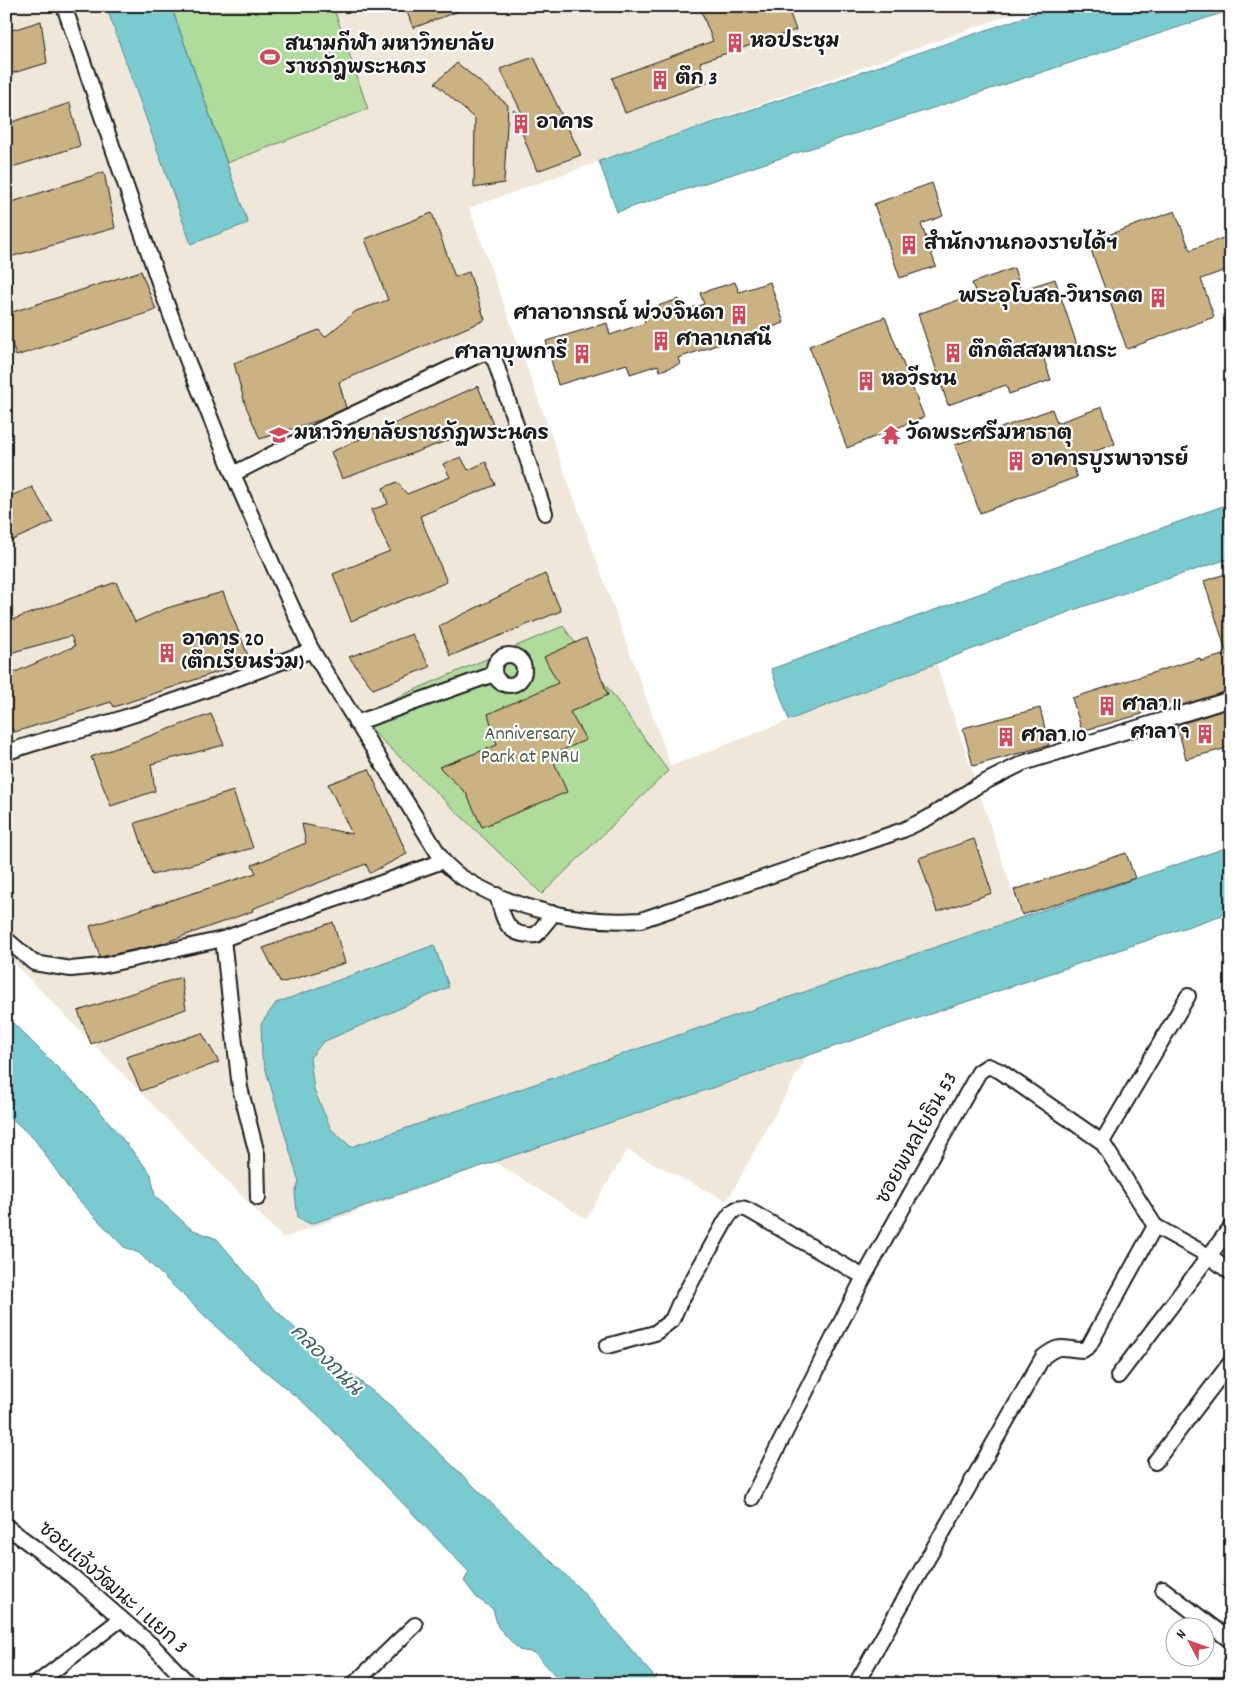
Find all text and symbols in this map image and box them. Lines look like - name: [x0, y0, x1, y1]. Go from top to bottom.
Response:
- place label: หอประชุม: [750, 29, 840, 57]
- place label: สนามกีฬา มหาวิทยาลัย ราชภัฎพระนคร: [285, 30, 494, 83]
- building icon: หอประชุม: [724, 32, 746, 54]
- sports icon: สนามกีฬา มหาวิทยาลัย ราชภัฎพระนคร: [259, 46, 281, 68]
- place label: ตึก 3: [675, 65, 717, 94]
- building icon: ตึก 3: [649, 69, 671, 91]
- place label: อาคาร: [536, 110, 594, 138]
- building icon: อาคาร: [510, 113, 532, 135]
- place label: สำนักงานกองรายได้ฯ: [924, 229, 1118, 259]
- building icon: สำนักงานกองรายได้ฯ: [898, 234, 920, 256]
- place label: พระอุโบสถ-วิหารคต: [958, 282, 1143, 312]
- building icon: พระอุโบสถ-วิหารคต: [1147, 287, 1169, 309]
- place label: ศาลาอาภรณ์ พ่วงจินดา: [513, 299, 724, 329]
- building icon: ศาลาอาภรณ์ พ่วงจินดา: [728, 304, 750, 326]
- place label: ศาลาเกสนี: [676, 325, 772, 355]
- building icon: ศาลาเกสนี: [650, 330, 672, 352]
- place label: ศาลาบุพการี: [454, 338, 567, 368]
- place label: ตึกติสสมหาเถระ: [968, 338, 1117, 367]
- building icon: ตึกติสสมหาเถระ: [942, 342, 964, 364]
- building icon: ศาลาบุพการี: [571, 343, 593, 365]
- place label: หอวีรชน: [881, 365, 957, 395]
- building icon: หอวีรชน: [855, 370, 877, 392]
- place label: วัดพระศรีมหาธาตุ: [906, 419, 1072, 449]
- place label: มหาวิทยาลัยราชภัฏพระนคร: [294, 420, 549, 449]
- school or university icon: มหาวิทยาลัยราชภัฏพระนคร: [268, 424, 290, 446]
- temple icon: วัดพระศรีมหาธาตุ: [880, 424, 902, 446]
- place label: อาคารบูรพาจารย์: [1031, 445, 1188, 475]
- building icon: อาคารบูรพาจารย์: [1005, 450, 1027, 472]
- place label: อาคาร 20 (ตึกเรียนร่วม): [182, 627, 304, 678]
- building icon: อาคาร 20 (ตึกเรียนร่วม): [156, 642, 178, 664]
- place label: ศาลา 11: [1122, 692, 1181, 720]
- building icon: ศาลา 11: [1096, 695, 1118, 717]
- place label: ศาลา 9: [1130, 720, 1190, 748]
- park label: Anniversary Park at PNRU: [481, 721, 579, 772]
- place label: ศาลา 10: [1021, 723, 1087, 751]
- building icon: ศาลา 9: [1194, 723, 1216, 745]
- building icon: ศาลา 10: [995, 726, 1017, 748]
- street label: ซอยพหลโยธิน 53: [868, 1067, 966, 1210]
- water label: คลองถนน: [282, 1318, 368, 1404]
- street label: ซอยแจ้งวัฒนะ 1 แยก 3: [31, 1515, 194, 1662]
- north arrow: [1164, 1618, 1214, 1668]
- text: N: [1172, 1626, 1192, 1644]

